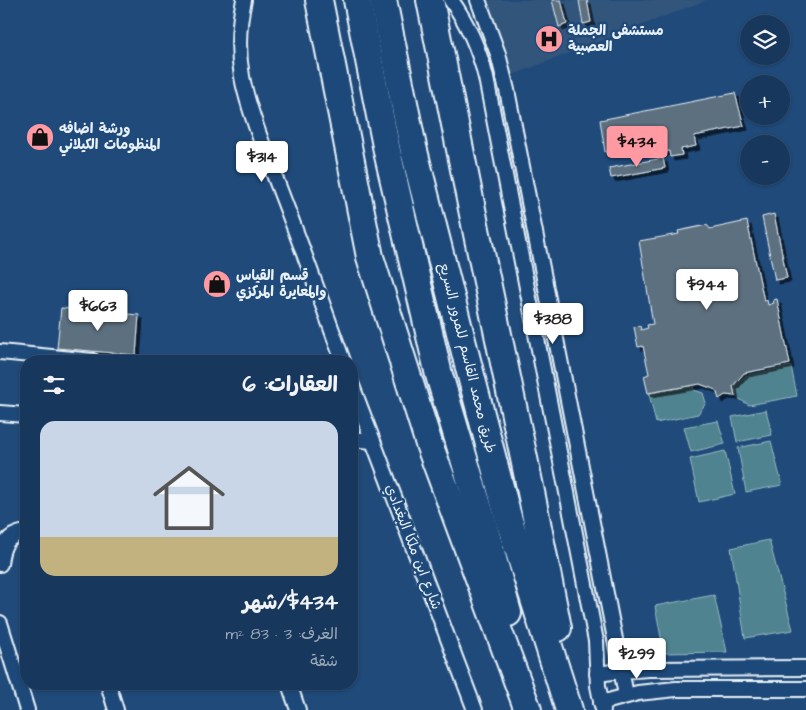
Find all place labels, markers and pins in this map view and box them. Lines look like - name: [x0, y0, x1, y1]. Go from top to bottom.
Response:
- place label: مستشفى الجملة العصبية: [568, 21, 664, 57]
- hospital icon: مستشفى الجملة العصبية: [534, 24, 564, 54]
- place label: ورشة اضافه المنظومات الكيلاني: [59, 119, 161, 157]
- shop icon: ورشة اضافه المنظومات الكيلاني: [25, 122, 55, 152]
- pin: $434: [607, 126, 667, 168]
- pin: $314: [232, 140, 292, 183]
- place label: قسم القياس والمعايرة المركزي: [236, 266, 326, 302]
- pin: $944: [677, 268, 737, 311]
- shop icon: قسم القياس والمعايرة المركزي: [202, 269, 232, 299]
- pin: $663: [68, 290, 128, 332]
- pin: $388: [523, 302, 583, 345]
- pin: $299: [607, 638, 667, 680]

